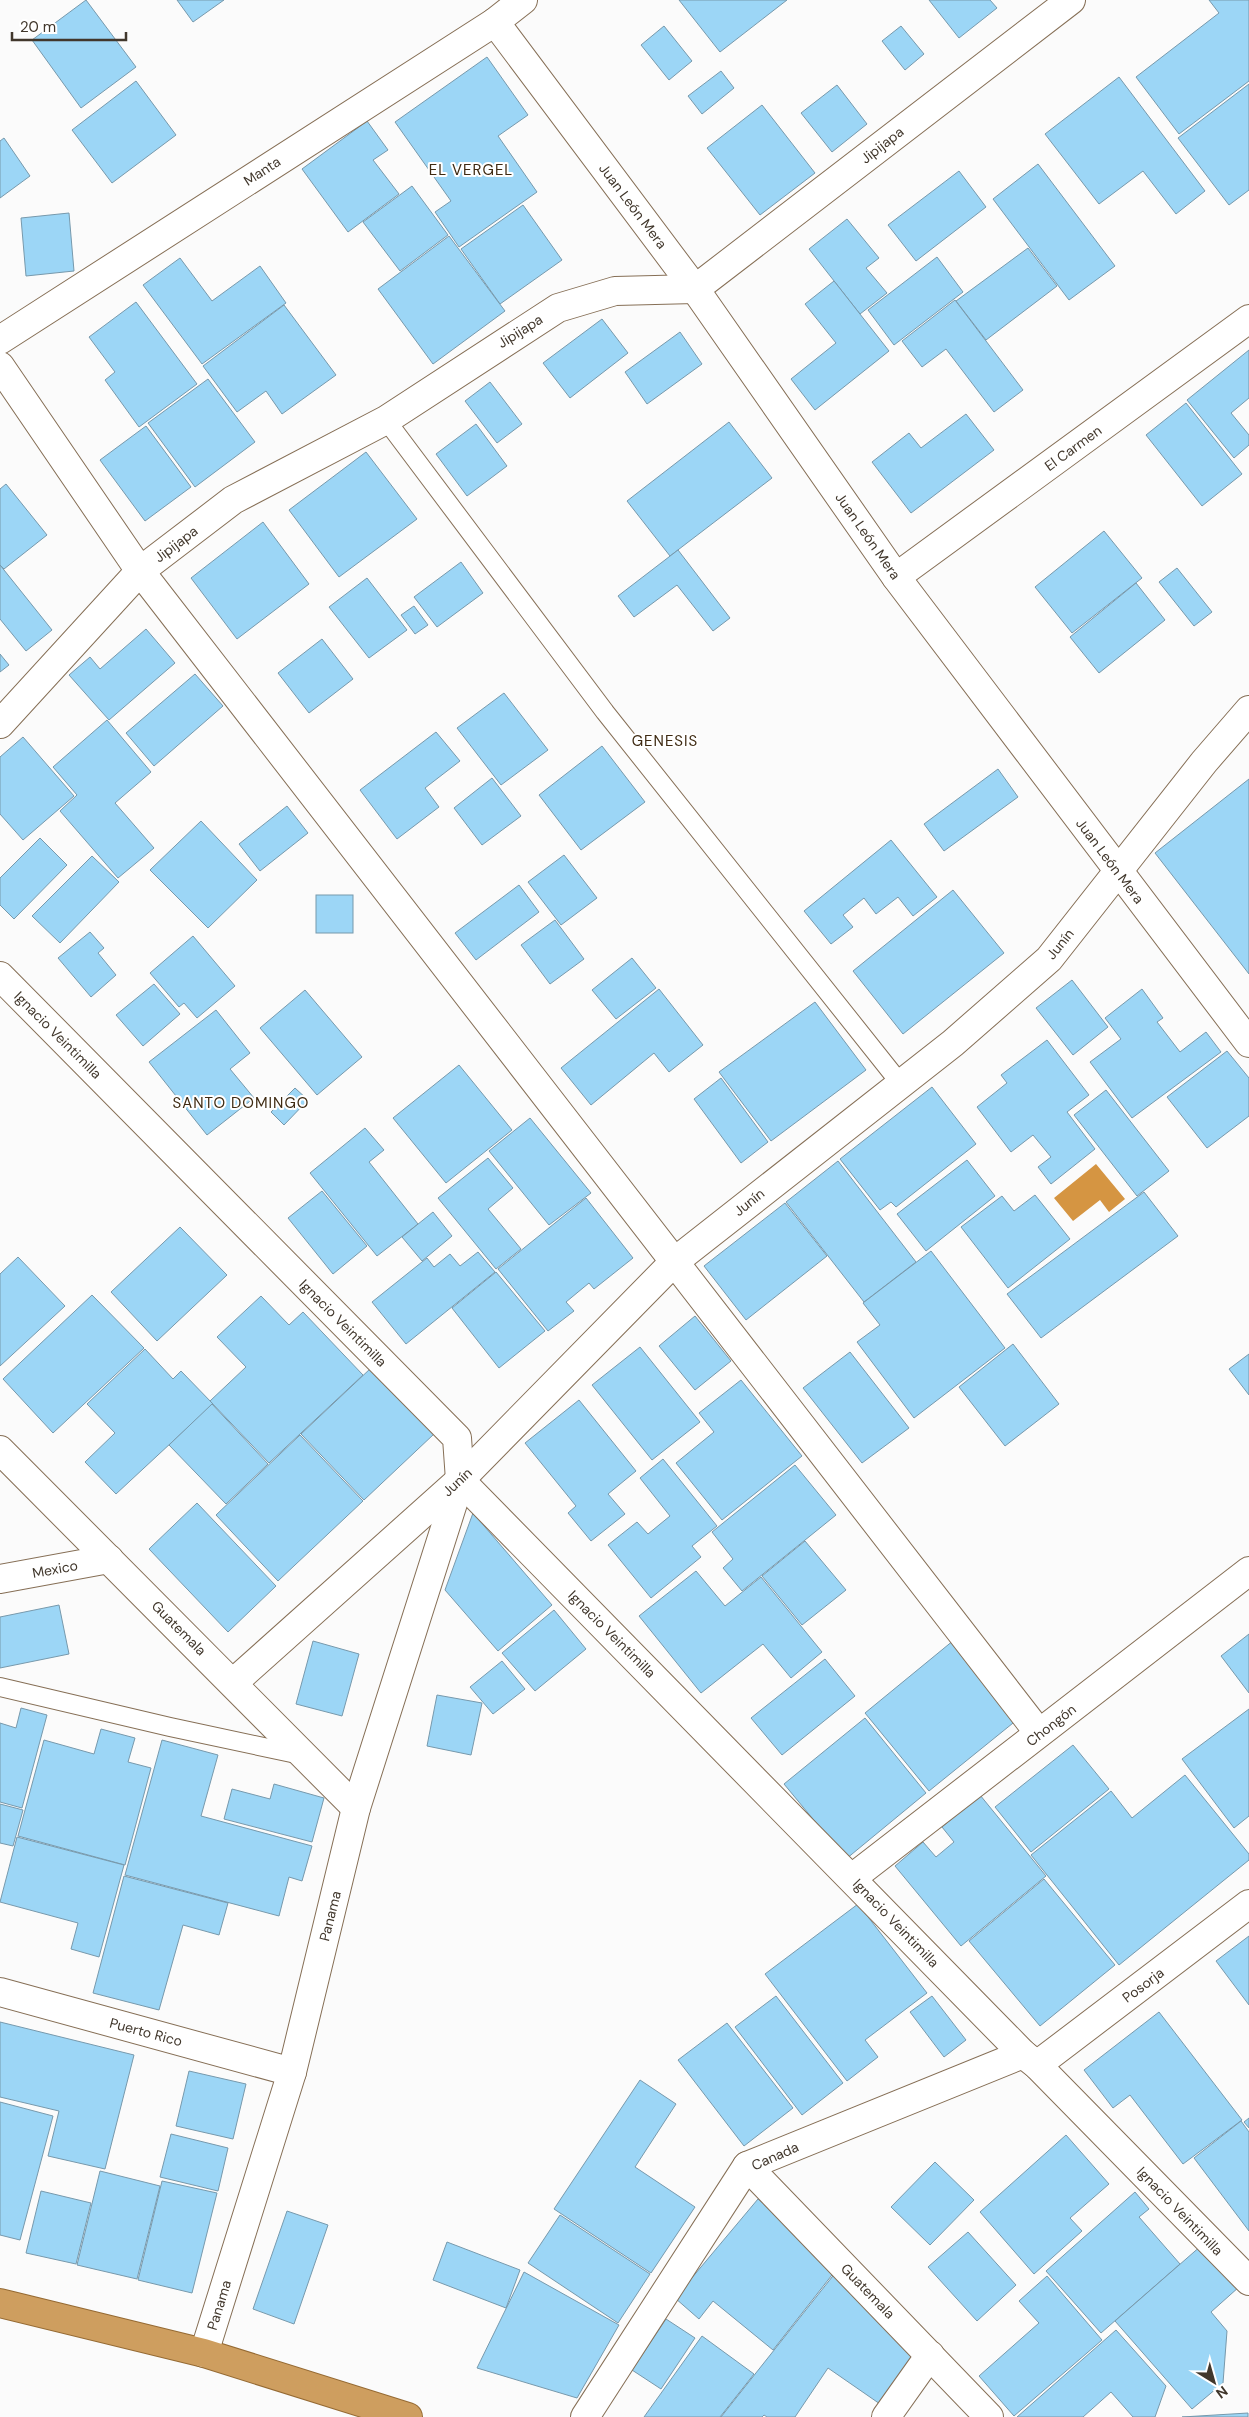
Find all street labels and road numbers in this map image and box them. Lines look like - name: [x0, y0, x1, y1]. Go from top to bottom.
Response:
- street label: Jipijapa: [857, 123, 907, 167]
- street label: Manta: [240, 152, 284, 190]
- street label: Juan León Mera: [595, 160, 671, 252]
- street label: Jipijapa: [494, 310, 546, 352]
- street label: El Carmen: [1041, 421, 1105, 475]
- street label: Juan León Mera: [831, 489, 905, 583]
- street label: Jipijapa: [151, 522, 201, 566]
- street label: Juan León Mera: [1072, 815, 1148, 907]
- street label: Junín: [1042, 925, 1078, 963]
- street label: Ignacio Veintimilla: [10, 987, 106, 1083]
- street label: Junín: [730, 1184, 768, 1220]
- street label: Ignacio Veintimilla: [295, 1275, 391, 1371]
- street label: Junín: [438, 1464, 476, 1500]
- street label: Mexico: [31, 1556, 79, 1582]
- street label: Ignacio Veintimilla: [564, 1586, 660, 1682]
- street label: Guatemala: [148, 1597, 210, 1659]
- street label: Chongón: [1022, 1700, 1080, 1750]
- street label: Ignacio Veintimilla: [849, 1875, 943, 1971]
- street label: Panama: [315, 1889, 345, 1943]
- street label: Posorja: [1119, 1964, 1167, 2006]
- street label: Puerto Rico: [108, 2014, 184, 2050]
- street label: Canada: [749, 2138, 801, 2174]
- street label: Ignacio Veintimilla: [1133, 2163, 1227, 2259]
- street label: Guatemala: [837, 2260, 899, 2322]
- street label: Panama: [203, 2278, 235, 2332]

